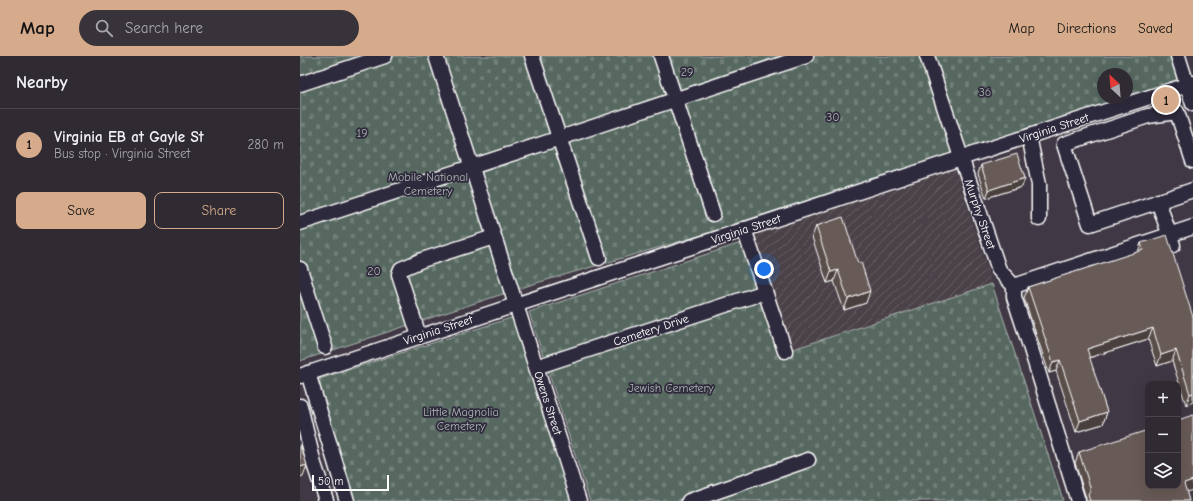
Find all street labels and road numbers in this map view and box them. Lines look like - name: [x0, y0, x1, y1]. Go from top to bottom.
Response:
- street label: Virginia Street: [1017, 110, 1091, 146]
- street label: Murphy Street: [961, 177, 999, 251]
- street label: Virginia Street: [709, 211, 783, 247]
- street label: Cemetery Drive: [612, 311, 690, 349]
- street label: Virginia Street: [401, 312, 475, 348]
- street label: Owens Street: [531, 369, 565, 437]

